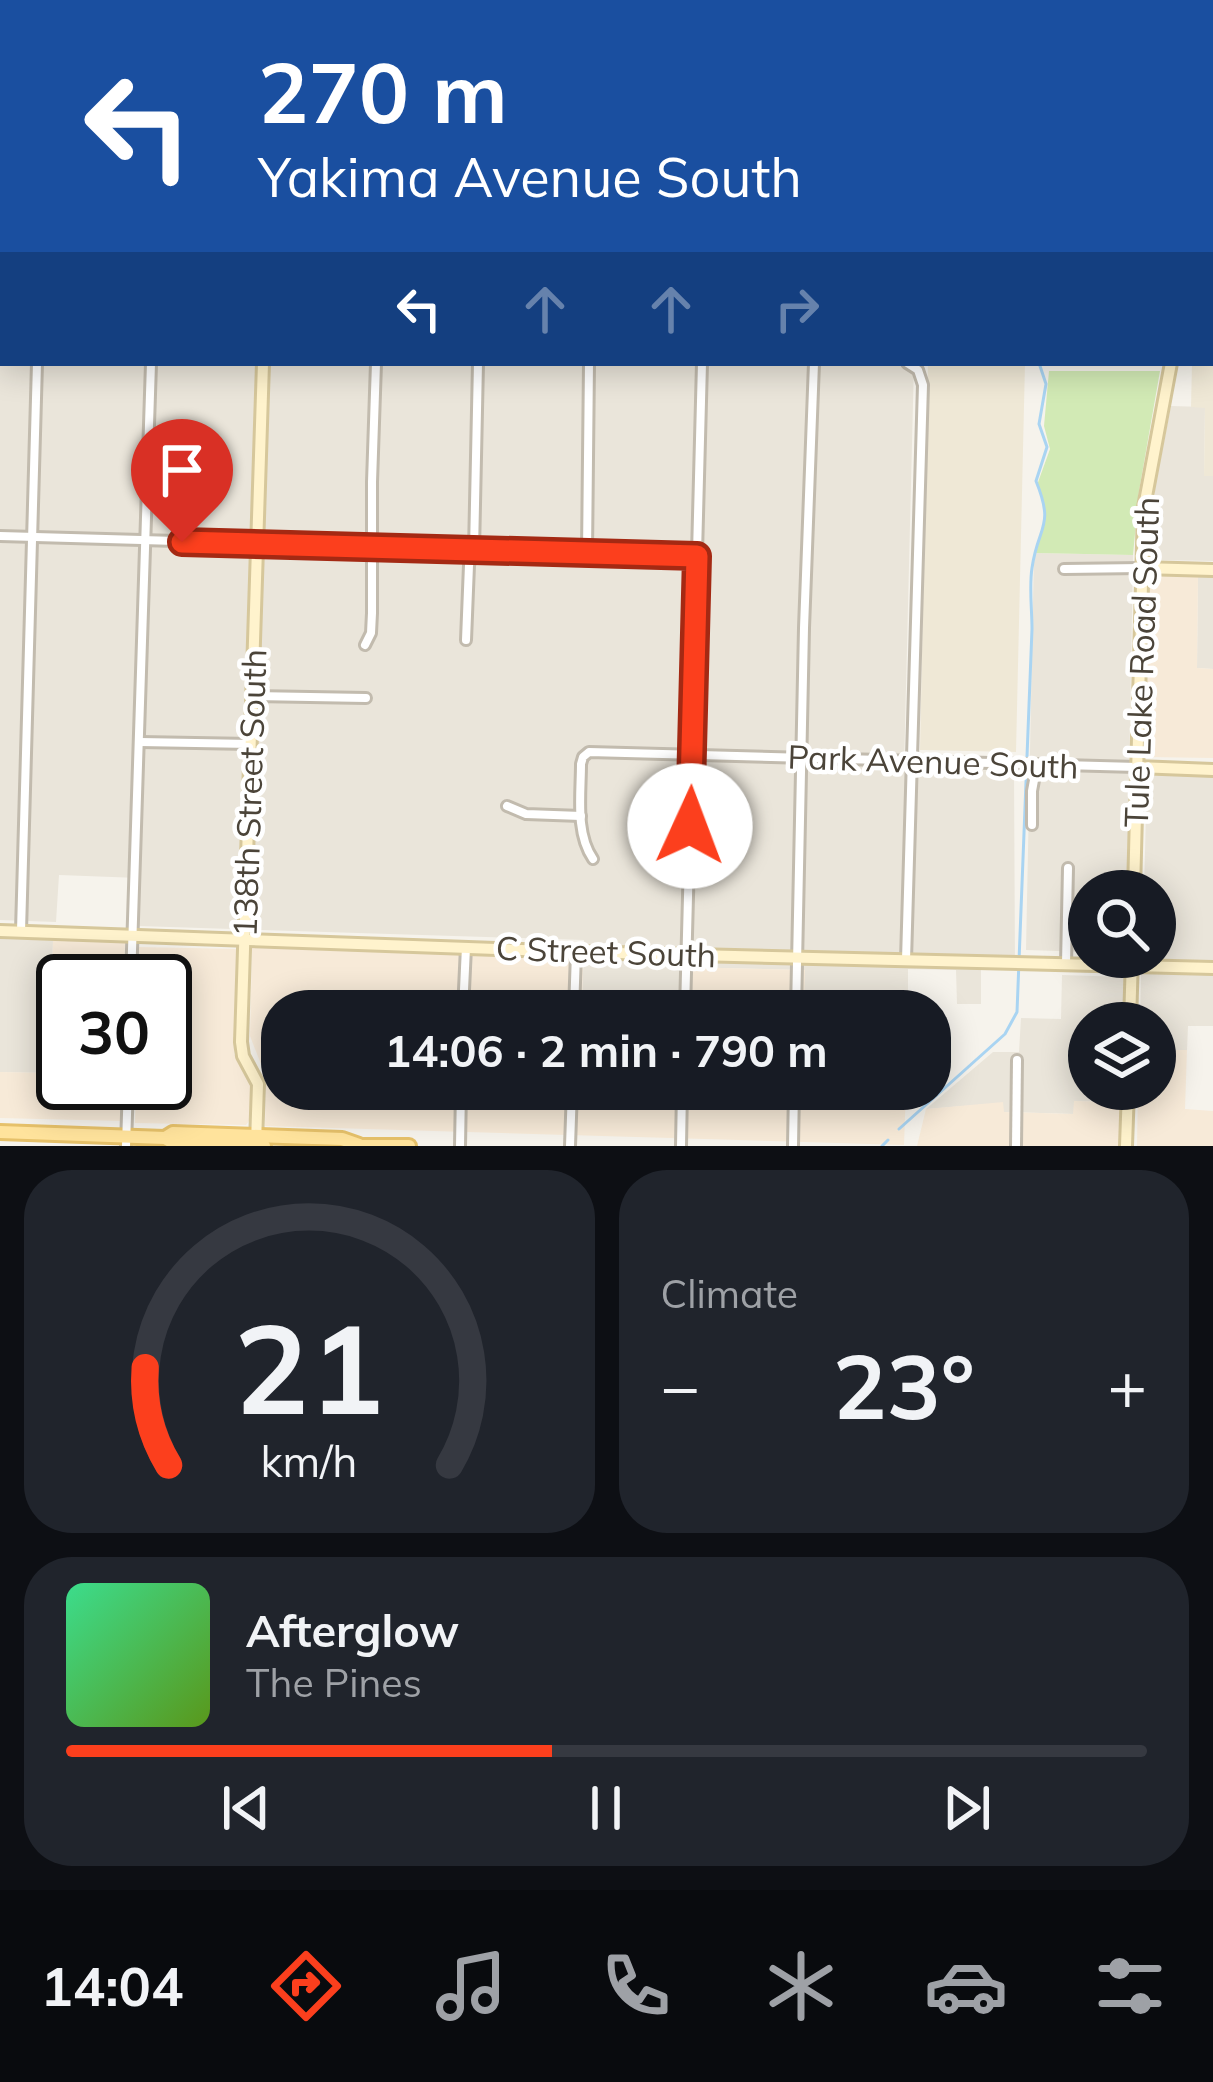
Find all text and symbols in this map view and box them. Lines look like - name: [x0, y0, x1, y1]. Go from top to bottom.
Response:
- text: 270 m: [258, 39, 508, 144]
- icon: left: [60, 48, 216, 204]
- text: Yakima Avenue South: [258, 143, 802, 211]
- icon: left: [386, 276, 452, 342]
- icon: ahead: [512, 276, 578, 342]
- icon: ahead: [638, 276, 704, 342]
- icon: right: [764, 276, 830, 342]
- pin: [131, 419, 233, 542]
- icon: arrive: [149, 437, 215, 503]
- street label: Tule Lake Road South: [1115, 496, 1167, 828]
- street label: 138th Street South: [223, 648, 275, 938]
- street label: Park Avenue South: [787, 735, 1079, 787]
- position arrow: [627, 763, 753, 889]
- map controls: [1068, 870, 1176, 1110]
- button: search: [1068, 870, 1176, 978]
- street label: C Street South: [495, 927, 717, 975]
- speed limit sign: 30: [36, 954, 192, 1110]
- button: layers: [1068, 1002, 1176, 1110]
- text: 14:06 · 2 min · 790 m: [384, 1022, 828, 1078]
- text: Climate: [661, 1269, 798, 1318]
- text: 21: [234, 1289, 384, 1445]
- text: 23°: [833, 1329, 975, 1442]
- text: −: [661, 1344, 700, 1427]
- text: +: [1107, 1344, 1147, 1427]
- text: km/h: [261, 1433, 358, 1487]
- text: Afterglow: [246, 1602, 459, 1658]
- text: The Pines: [246, 1658, 422, 1707]
- icon: previous: [213, 1775, 279, 1841]
- icon: pause: [573, 1775, 639, 1841]
- icon: next: [934, 1775, 1000, 1841]
- icon: directions: [264, 1944, 348, 2028]
- icon: music: [429, 1944, 513, 2028]
- icon: phone: [594, 1944, 678, 2028]
- icon: climate: [759, 1944, 843, 2028]
- icon: car: [924, 1944, 1008, 2028]
- icon: filters: [1088, 1944, 1172, 2028]
- text: 14:04: [40, 1952, 183, 2020]

